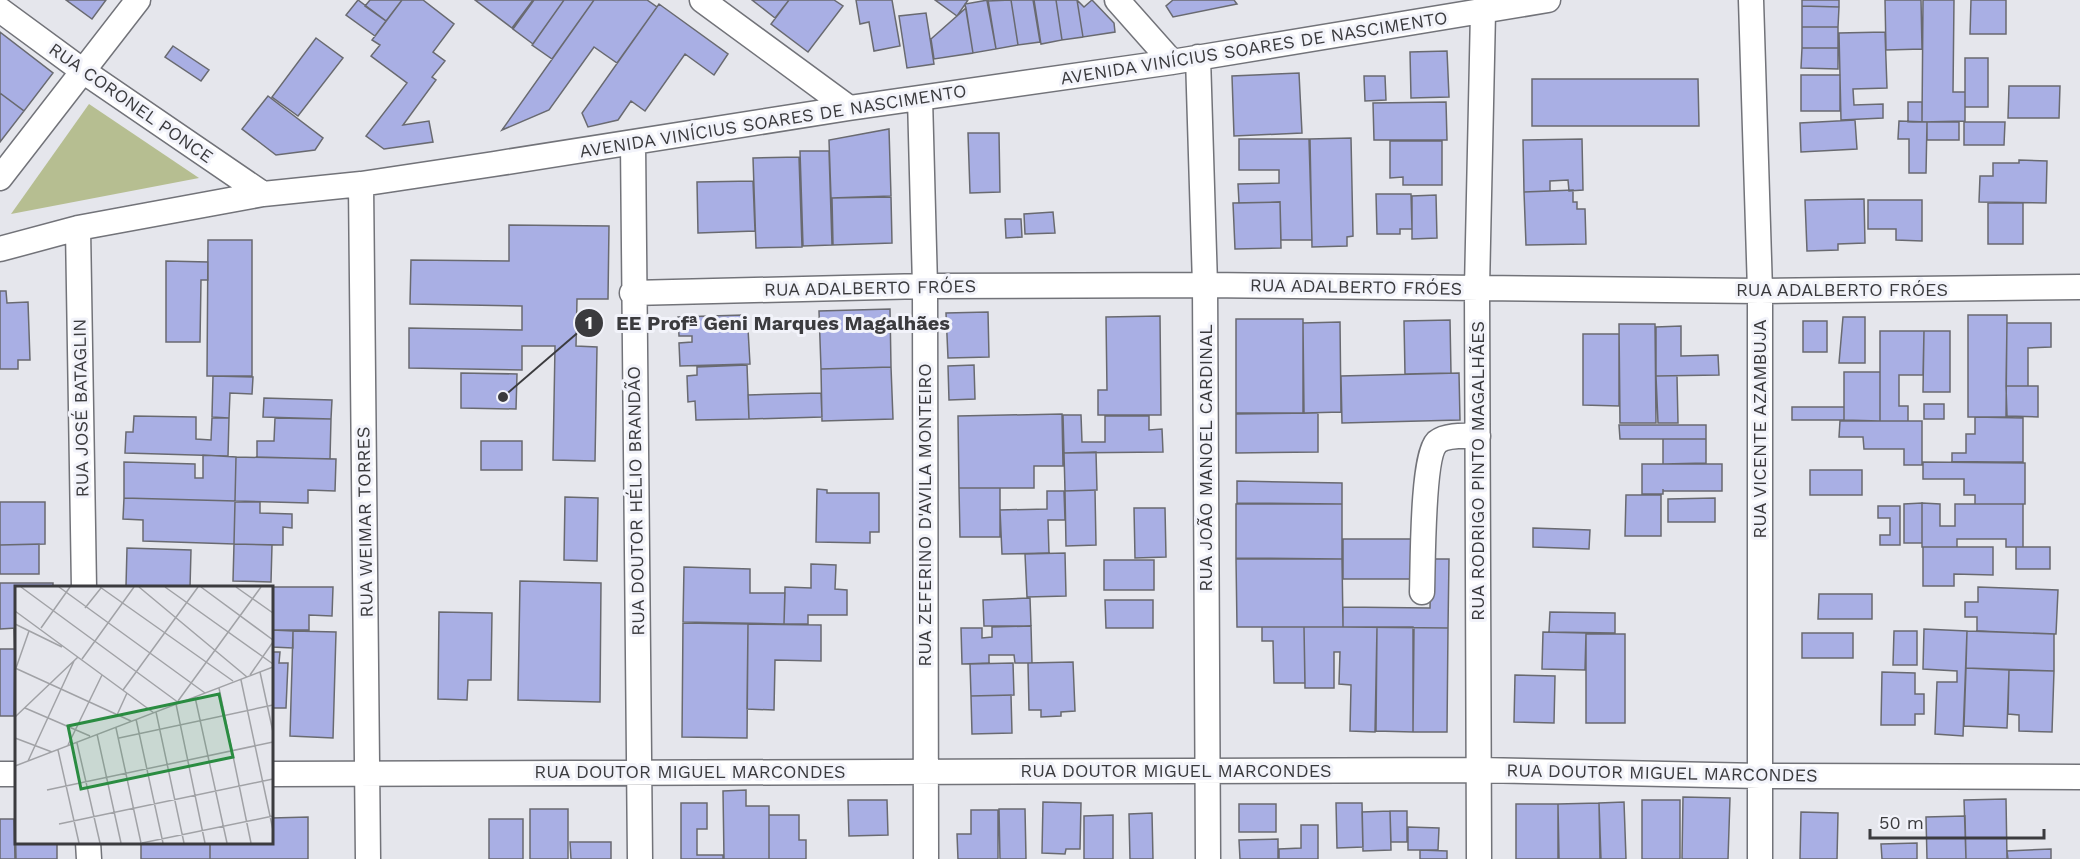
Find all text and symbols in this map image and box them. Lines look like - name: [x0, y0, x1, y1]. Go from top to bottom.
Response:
- street label: AVENIDA VINÍCIUS SOARES DE NASCIMENTO: [1059, 6, 1449, 89]
- street label: RUA CORONEL PONCE: [45, 38, 217, 167]
- street label: AVENIDA VINÍCIUS SOARES DE NASCIMENTO: [578, 79, 968, 162]
- street label: RUA ADALBERTO FRÓES: [1250, 274, 1462, 299]
- street label: RUA ADALBERTO FRÓES: [764, 275, 976, 300]
- street label: RUA ADALBERTO FRÓES: [1736, 279, 1948, 300]
- callout: EE Profª Geni Marques Magalhães: [574, 304, 962, 342]
- text: EE Profª Geni Marques Magalhães: [616, 311, 950, 335]
- text: 1: [585, 312, 593, 333]
- street label: RUA JOSÉ BATAGLIN: [68, 318, 93, 498]
- street label: RUA VICENTE AZAMBUJA: [1749, 319, 1770, 539]
- street label: RUA RODRIGO PINTO MAGALHÃES: [1467, 321, 1488, 621]
- street label: RUA JOÃO MANOEL CARDINAL: [1195, 324, 1216, 592]
- street label: RUA ZEFERINO D'AVILA MONTEIRO: [914, 363, 935, 667]
- street label: RUA DOUTOR HÉLIO BRANDÃO: [623, 366, 648, 636]
- street label: RUA WEIMAR TORRES: [352, 426, 377, 618]
- inset map: [15, 586, 273, 844]
- street label: RUA DOUTOR MIGUEL MARCONDES: [1506, 759, 1818, 786]
- street label: RUA DOUTOR MIGUEL MARCONDES: [1020, 760, 1332, 781]
- street label: RUA DOUTOR MIGUEL MARCONDES: [534, 761, 846, 782]
- scale bar: [1870, 802, 2044, 840]
- text: 50 m: [1879, 812, 1924, 833]

